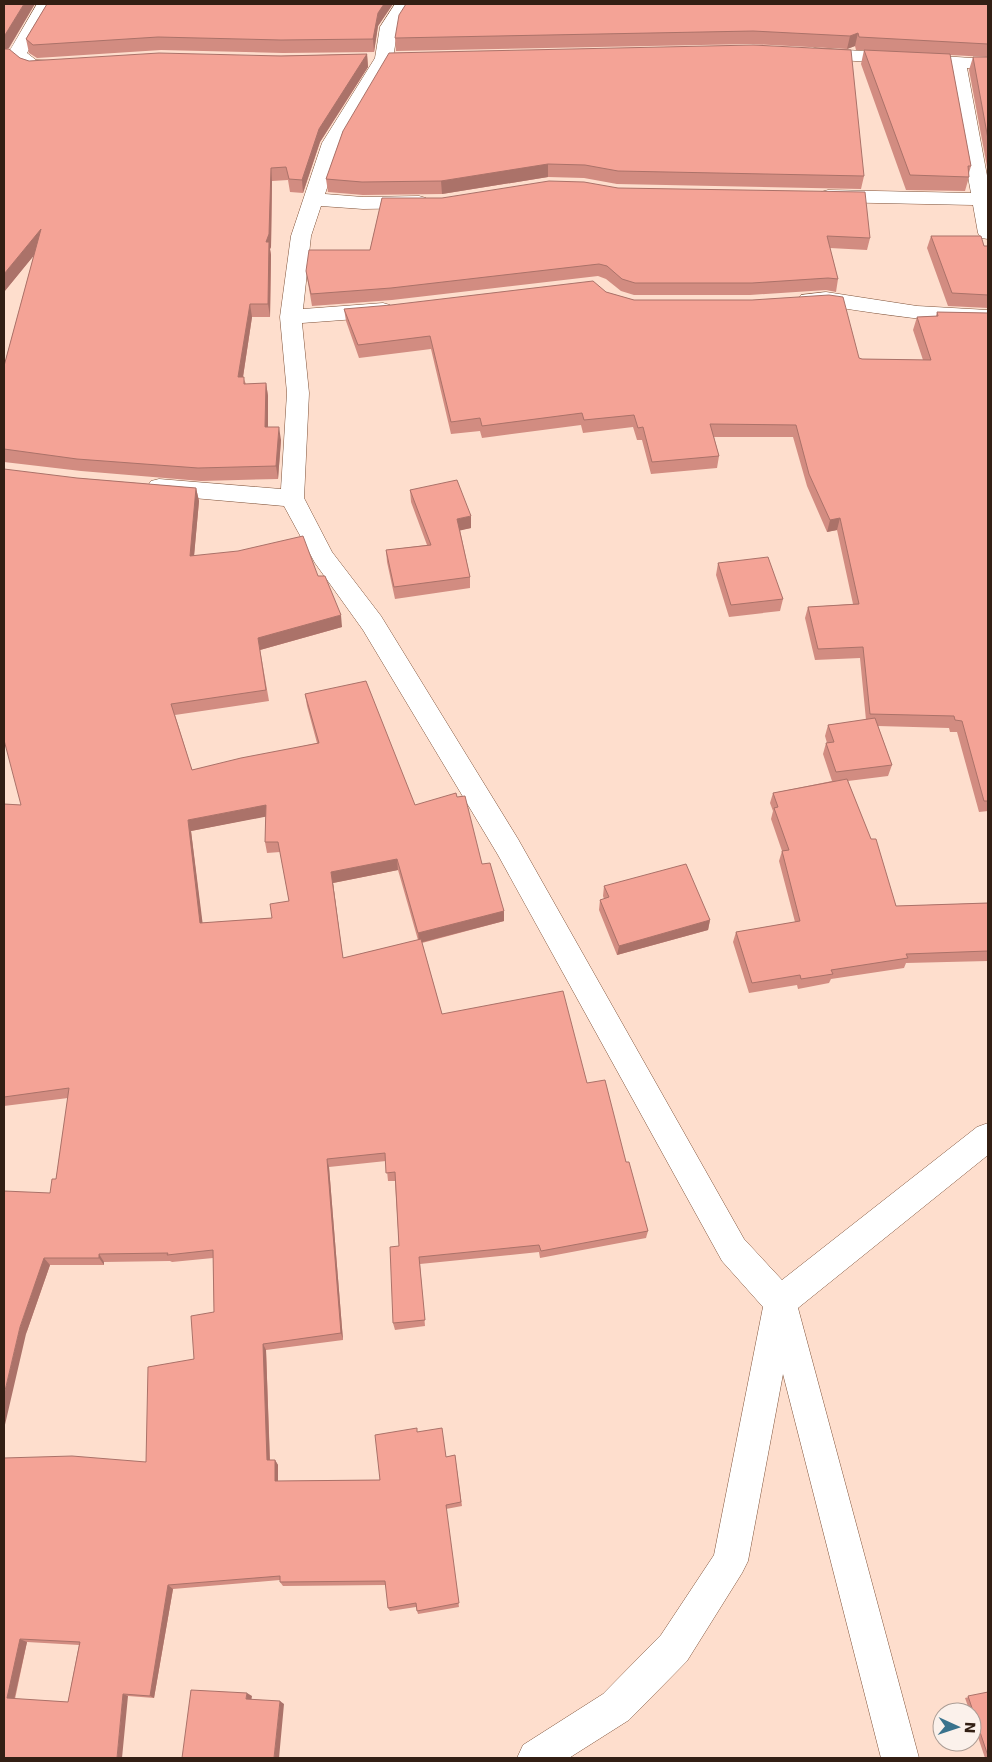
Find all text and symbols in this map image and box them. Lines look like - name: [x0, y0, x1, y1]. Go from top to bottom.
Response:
- north arrow: [932, 1702, 982, 1752]
- text: N: [962, 1721, 978, 1734]

